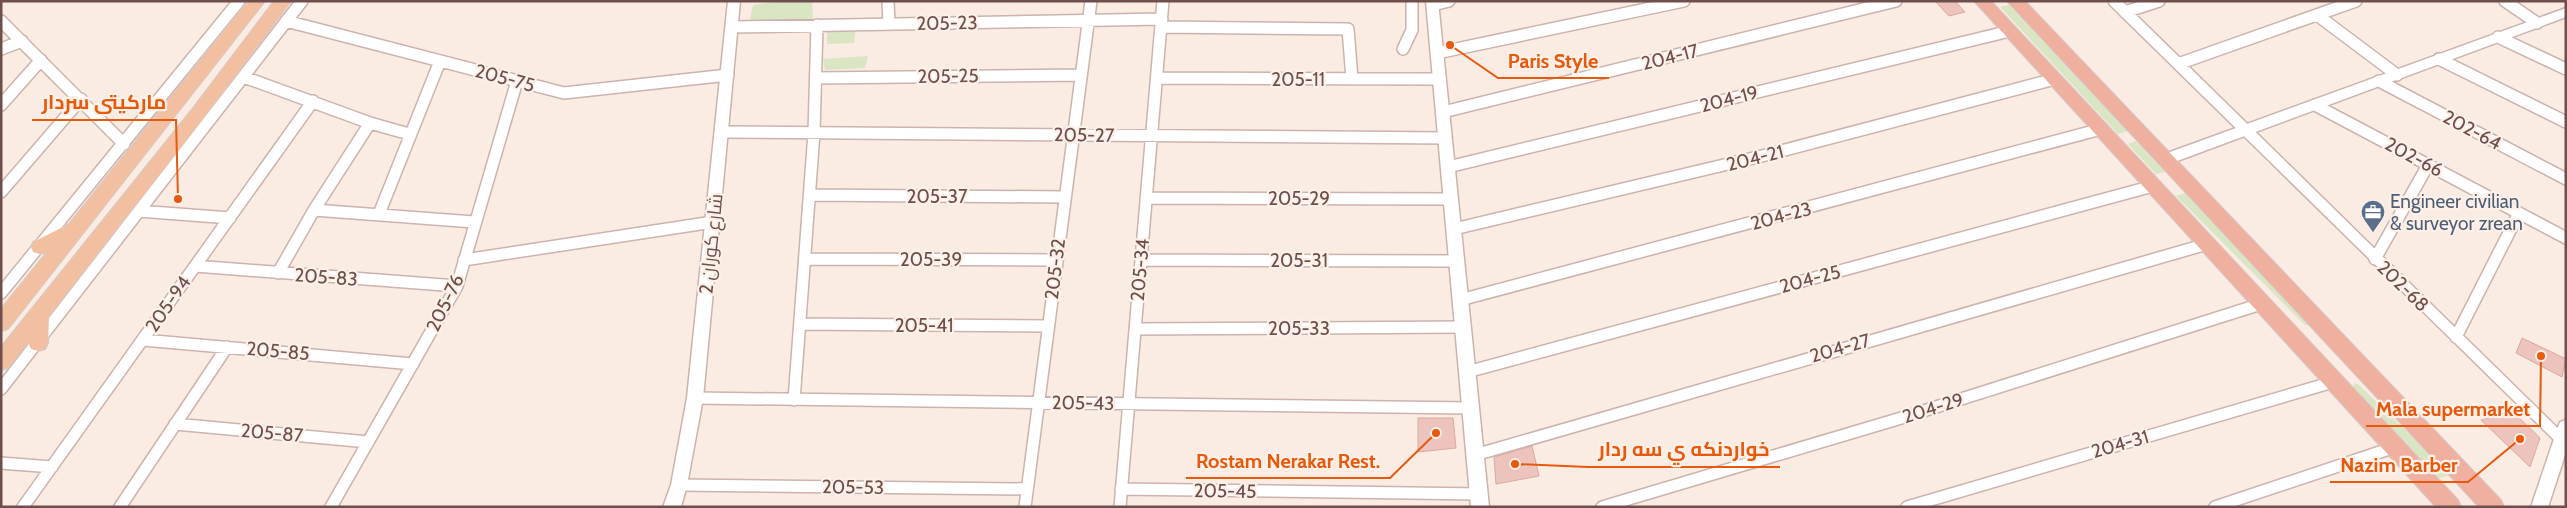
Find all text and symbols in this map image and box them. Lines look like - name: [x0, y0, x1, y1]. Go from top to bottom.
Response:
- street label: 205-23: [916, 11, 978, 35]
- street label: 204-17: [1639, 39, 1701, 75]
- callout: Paris Style: [1498, 43, 1609, 78]
- text: Paris Style: [1508, 49, 1598, 73]
- street label: 205-75: [473, 59, 537, 97]
- street label: 205-25: [917, 64, 979, 88]
- street label: 205-11: [1271, 68, 1325, 91]
- street label: 204-19: [1698, 81, 1760, 117]
- callout: ماركيتى سردار: [32, 85, 176, 120]
- text: ماركيتى سردار: [41, 90, 166, 114]
- street label: 202-64: [2439, 105, 2505, 155]
- street label: 205-27: [1053, 123, 1115, 147]
- street label: 202-66: [2381, 132, 2447, 182]
- street label: 204-21: [1724, 140, 1786, 176]
- street label: 205-37: [906, 185, 968, 208]
- street label: 205-29: [1268, 187, 1330, 210]
- place label: Engineer civilian & surveyor zrean: [2390, 190, 2523, 235]
- street label: شارع كوران 2: [694, 193, 730, 296]
- street label: 204-23: [1748, 197, 1814, 235]
- office icon: Engineer civilian & surveyor zrean: [2360, 199, 2386, 233]
- street label: 205-32: [1040, 237, 1070, 301]
- street label: 205-34: [1126, 238, 1154, 302]
- street label: 205-39: [900, 248, 962, 271]
- street label: 205-31: [1270, 249, 1328, 272]
- street label: 202-68: [2372, 256, 2434, 316]
- street label: 204-25: [1777, 260, 1843, 298]
- street label: 205-83: [294, 263, 358, 291]
- street label: 205-94: [140, 271, 196, 337]
- street label: 205-76: [421, 271, 469, 335]
- street label: 205-41: [895, 314, 953, 337]
- street label: 205-33: [1268, 317, 1330, 340]
- street label: 204-27: [1807, 328, 1873, 368]
- street label: 205-85: [245, 337, 311, 365]
- street label: 204-29: [1900, 388, 1966, 428]
- street label: 205-43: [1051, 391, 1115, 415]
- callout: Mala supermarket: [2366, 391, 2540, 426]
- text: Mala supermarket: [2376, 397, 2530, 421]
- street label: 205-87: [240, 419, 305, 447]
- street label: 204-31: [2089, 425, 2151, 463]
- callout: خواردنكه ي سه ردار: [1588, 432, 1780, 467]
- text: خواردنكه ي سه ردار: [1597, 437, 1770, 465]
- callout: Rostam Nerakar Rest.: [1186, 443, 1390, 478]
- callout: Nazim Barber: [2330, 447, 2468, 482]
- text: Rostam Nerakar Rest.: [1196, 449, 1380, 473]
- text: Nazim Barber: [2340, 453, 2458, 477]
- street label: 205-53: [822, 475, 884, 499]
- street label: 205-45: [1193, 479, 1257, 503]

